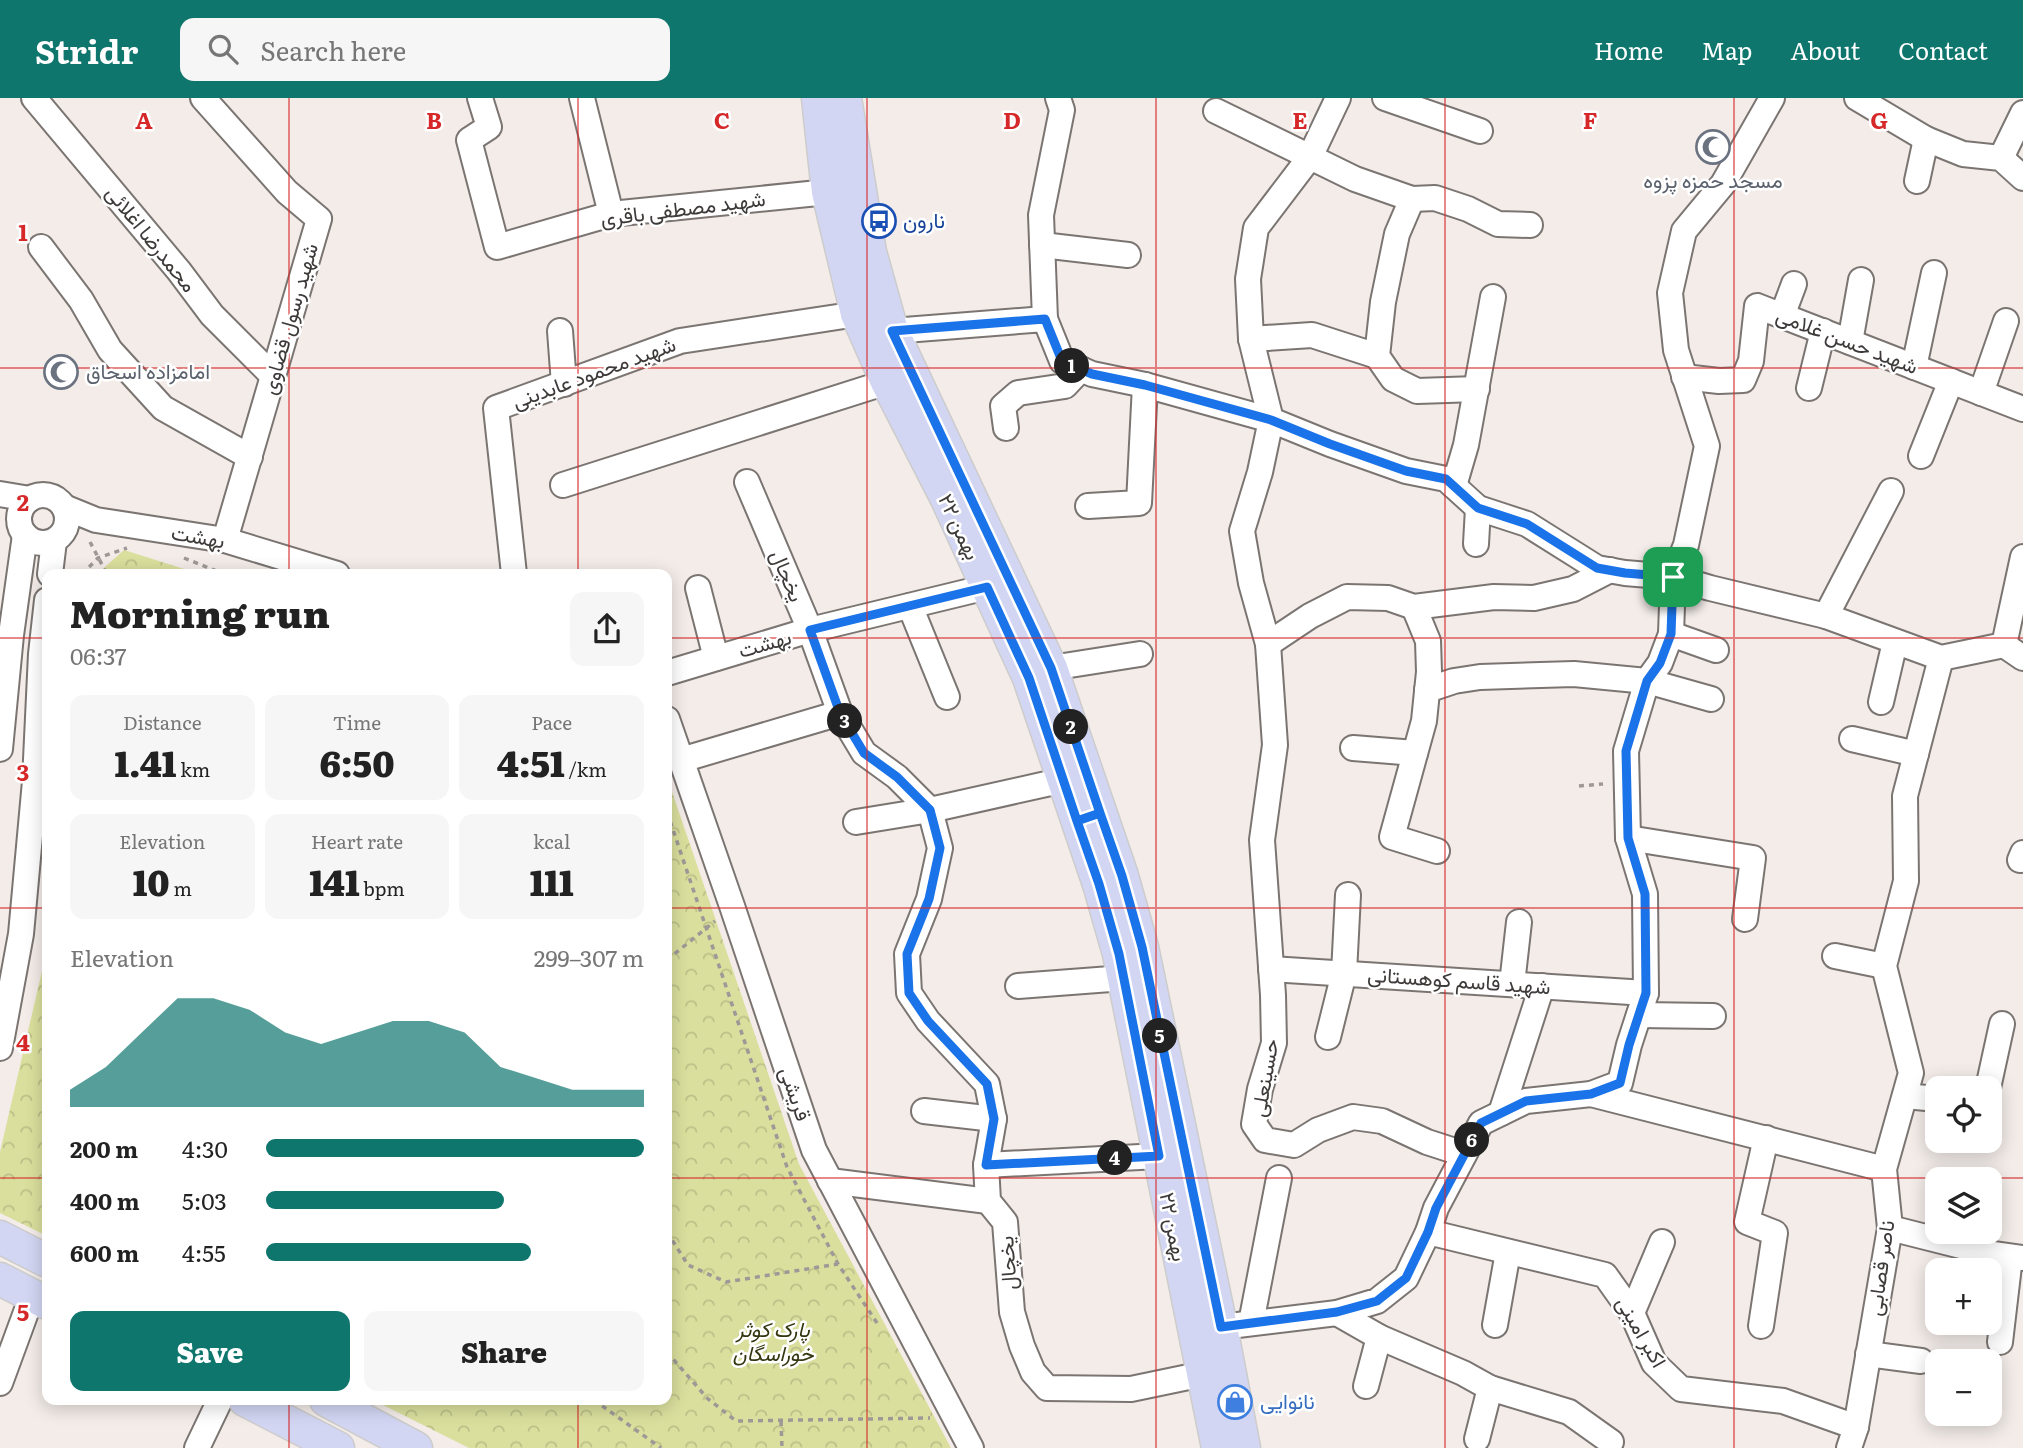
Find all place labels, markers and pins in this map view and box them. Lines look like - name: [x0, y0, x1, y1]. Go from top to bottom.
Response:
- mosque icon: مسجد حمزه پزوه: [1694, 128, 1732, 166]
- place label: مسجد حمزه پزوه: [1643, 163, 1783, 195]
- bus stop icon: نارون: [860, 202, 898, 240]
- place label: نارون: [903, 203, 945, 234]
- pin: 1: [1054, 348, 1090, 384]
- mosque icon: امامزاده اسحاق: [42, 353, 80, 391]
- place label: امامزاده اسحاق: [86, 354, 210, 385]
- pin: [1643, 547, 1703, 607]
- pin: 3: [828, 704, 862, 738]
- pin: 2: [1054, 710, 1088, 744]
- pin: 5: [1142, 1018, 1178, 1054]
- pin: 6: [1454, 1122, 1490, 1158]
- pin: 4: [1098, 1140, 1132, 1176]
- shop icon: نانوایی: [1216, 1383, 1254, 1421]
- place label: نانوایی: [1260, 1384, 1315, 1415]

